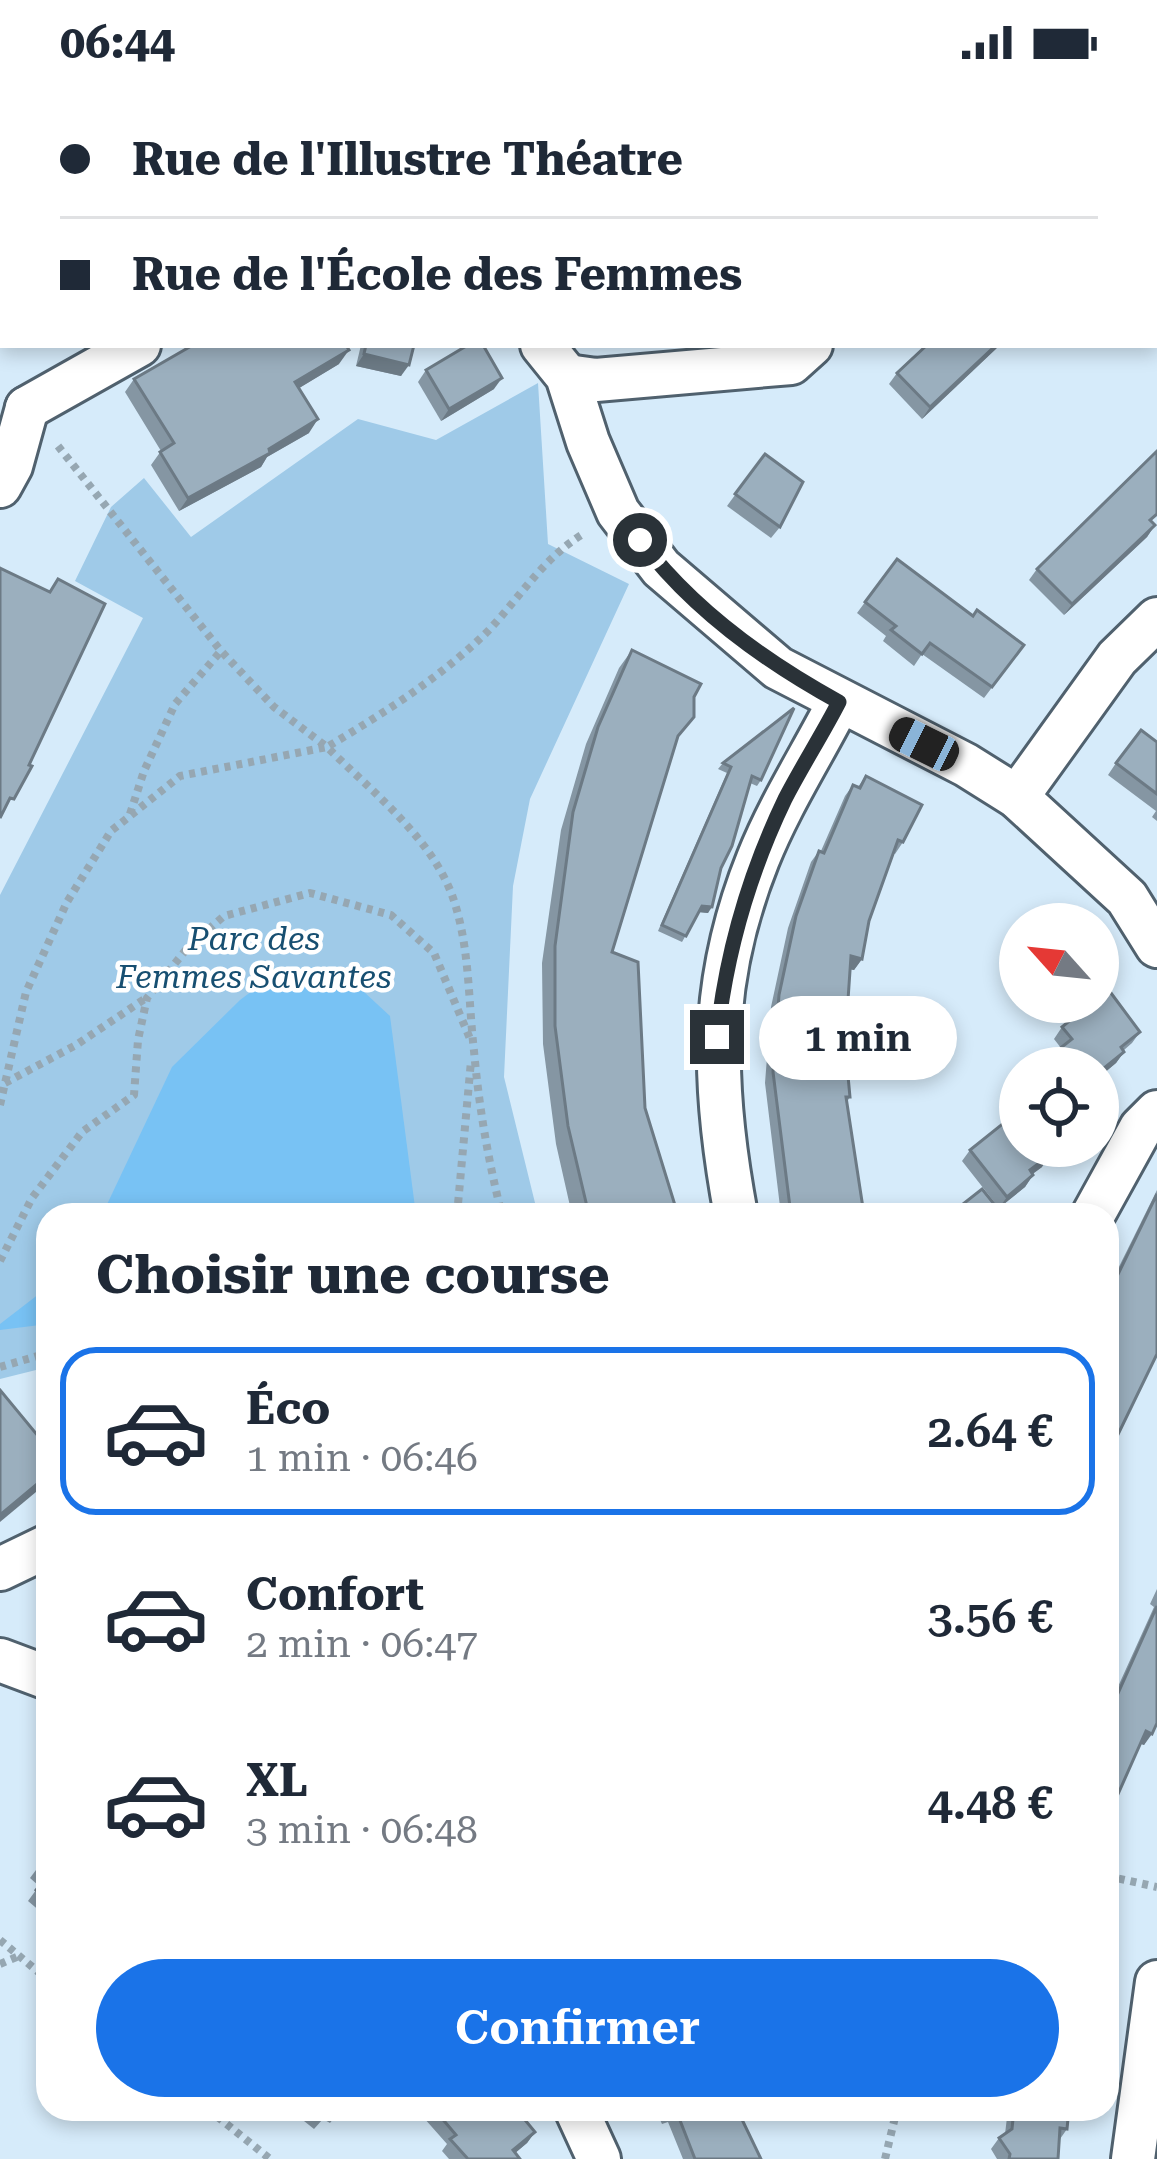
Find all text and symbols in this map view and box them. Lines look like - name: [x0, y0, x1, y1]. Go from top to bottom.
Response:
- text: 06:44: [60, 16, 175, 69]
- text: Rue de l'Illustre Théatre: [132, 133, 683, 186]
- text: Rue de l'École des Femmes: [132, 248, 742, 301]
- route start: [613, 513, 667, 567]
- car: [884, 712, 964, 776]
- north arrow: [999, 903, 1119, 1023]
- map controls: [999, 903, 1119, 1167]
- park label: Parc des Femmes Savantes: [115, 919, 392, 996]
- callout: 1 min: [759, 995, 957, 1079]
- route end: [690, 1010, 744, 1064]
- text: 1 min: [804, 1015, 912, 1061]
- button: locate: [999, 1047, 1119, 1167]
- text: Choisir une course: [96, 1243, 610, 1306]
- icon: car: [102, 1377, 210, 1485]
- text: Éco: [246, 1382, 330, 1435]
- text: 2.64 €: [928, 1405, 1053, 1458]
- text: 1 min · 06:46: [246, 1435, 478, 1481]
- icon: car: [102, 1563, 210, 1671]
- text: Confort: [246, 1568, 424, 1621]
- text: 3.56 €: [928, 1591, 1053, 1644]
- text: 2 min · 06:47: [246, 1621, 478, 1667]
- icon: car: [102, 1749, 210, 1857]
- text: XL: [246, 1754, 308, 1807]
- text: 4.48 €: [928, 1777, 1053, 1830]
- text: 3 min · 06:48: [246, 1807, 478, 1853]
- button: Confirmer: [96, 1959, 1059, 2097]

